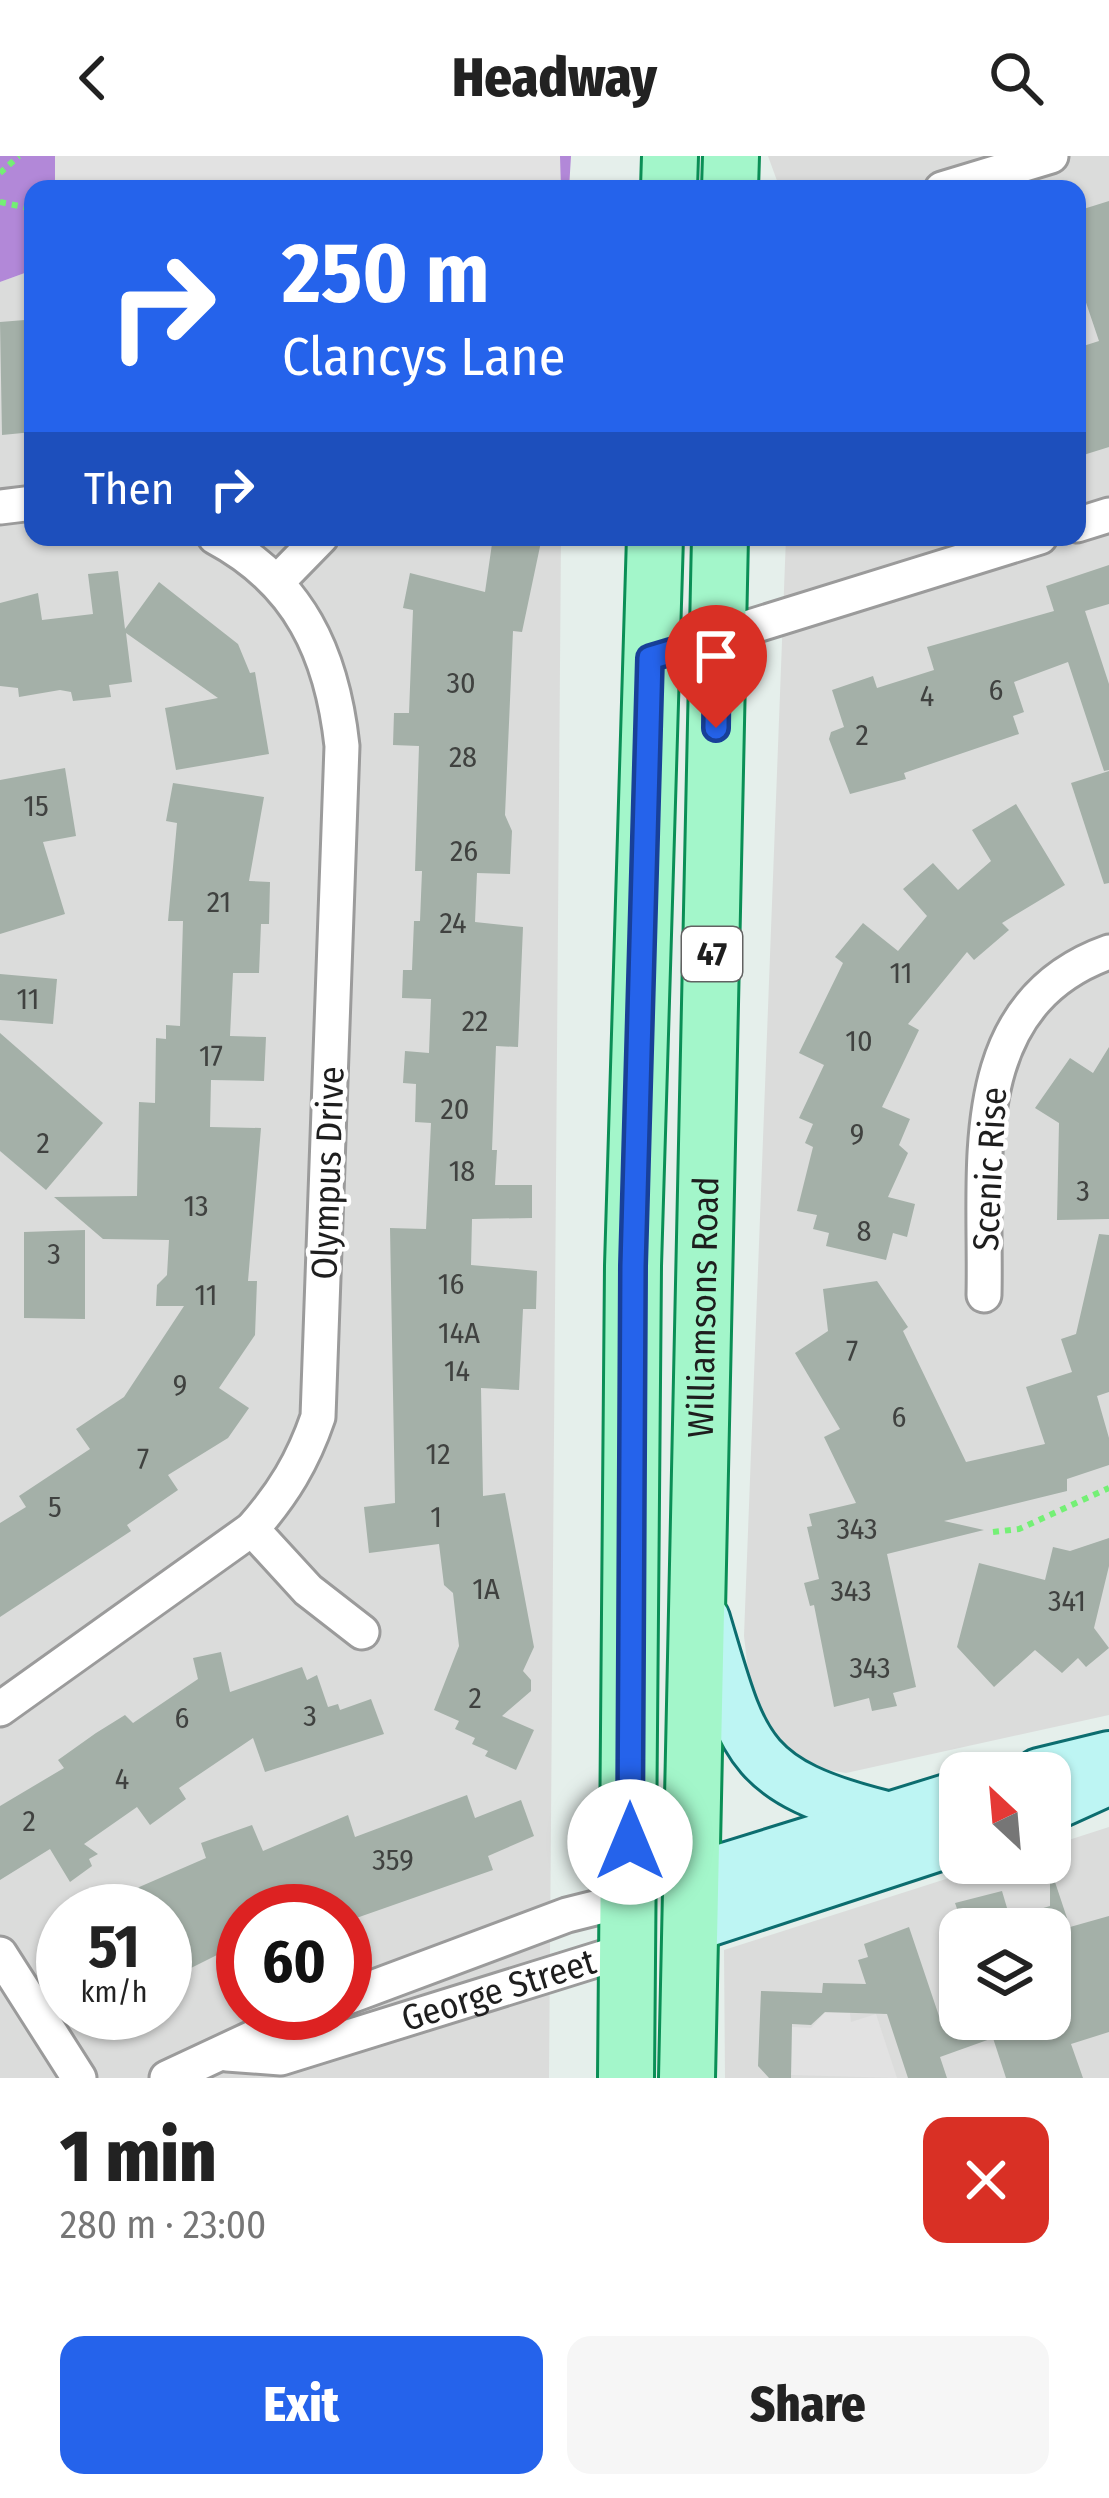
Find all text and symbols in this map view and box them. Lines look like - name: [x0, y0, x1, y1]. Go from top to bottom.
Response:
- icon: back: [60, 45, 126, 111]
- icon: search: [983, 45, 1049, 111]
- text: Headway: [452, 46, 657, 110]
- text: 250 m: [282, 223, 490, 324]
- icon: right: [84, 228, 240, 384]
- text: Clancys Lane: [282, 325, 566, 389]
- icon: right: [199, 456, 265, 522]
- text: Then: [84, 462, 175, 516]
- pin: [665, 605, 767, 728]
- icon: arrive: [683, 623, 749, 689]
- house number: 30: [446, 665, 476, 701]
- house number: 6: [989, 672, 1003, 708]
- house number: 4: [920, 678, 934, 714]
- house number: 2: [855, 717, 869, 753]
- house number: 28: [449, 739, 477, 775]
- house number: 15: [23, 788, 49, 824]
- house number: 26: [450, 833, 478, 869]
- house number: 21: [207, 884, 231, 920]
- house number: 24: [439, 905, 467, 941]
- road number: 47: [682, 927, 742, 981]
- house number: 11: [890, 955, 912, 991]
- house number: 11: [17, 981, 39, 1017]
- house number: 22: [462, 1003, 488, 1039]
- house number: 10: [845, 1023, 873, 1059]
- house number: 17: [199, 1038, 223, 1074]
- street label: Olympus Drive: [302, 1066, 354, 1280]
- street label: Scenic Rise: [964, 1086, 1016, 1252]
- house number: 20: [441, 1091, 469, 1127]
- house number: 9: [850, 1116, 864, 1152]
- house number: 2: [36, 1125, 50, 1161]
- house number: 18: [449, 1153, 475, 1189]
- house number: 3: [1076, 1173, 1090, 1209]
- street label: Williamsons Road: [679, 1176, 728, 1438]
- house number: 13: [183, 1188, 209, 1224]
- house number: 8: [857, 1213, 872, 1249]
- house number: 3: [47, 1236, 61, 1272]
- house number: 16: [438, 1266, 464, 1302]
- house number: 11: [195, 1277, 217, 1313]
- house number: 14A: [438, 1315, 480, 1351]
- house number: 7: [846, 1333, 858, 1369]
- house number: 14: [444, 1353, 470, 1389]
- house number: 9: [173, 1367, 187, 1403]
- house number: 6: [892, 1399, 906, 1435]
- house number: 12: [426, 1436, 450, 1472]
- house number: 7: [137, 1441, 149, 1477]
- house number: 5: [48, 1489, 62, 1525]
- house number: 1: [430, 1499, 442, 1535]
- house number: 343: [836, 1511, 878, 1547]
- house number: 1A: [472, 1571, 500, 1607]
- house number: 343: [830, 1573, 872, 1609]
- house number: 341: [1048, 1583, 1086, 1619]
- house number: 343: [849, 1650, 891, 1686]
- house number: 2: [468, 1680, 482, 1716]
- house number: 3: [303, 1698, 317, 1734]
- house number: 6: [175, 1700, 189, 1736]
- north arrow: [939, 1752, 1071, 1884]
- map controls: [939, 1752, 1071, 2040]
- house number: 4: [115, 1761, 129, 1797]
- position arrow: [567, 1779, 693, 1905]
- house number: 2: [22, 1803, 36, 1839]
- house number: 359: [372, 1842, 414, 1878]
- speed limit sign: 60: [216, 1884, 372, 2040]
- button: layers: [939, 1908, 1071, 2040]
- text: 51: [88, 1911, 140, 1983]
- street label: George Street: [396, 1939, 601, 2041]
- text: km/h: [81, 1974, 147, 2010]
- text: 1 min: [60, 2114, 217, 2200]
- button: close: [923, 2117, 1049, 2243]
- text: 280 m · 23:00: [60, 2202, 266, 2248]
- button: Exit: [60, 2336, 543, 2474]
- button: Share: [567, 2336, 1049, 2474]

